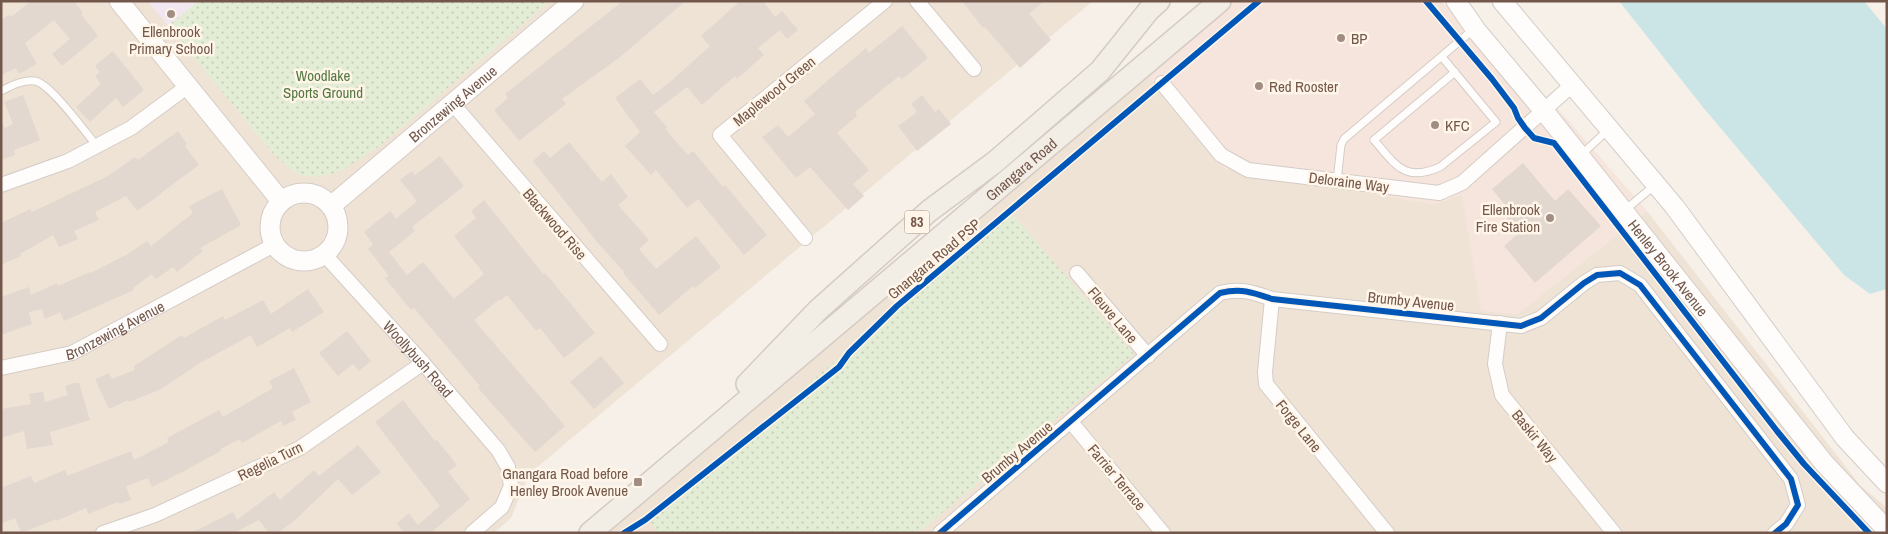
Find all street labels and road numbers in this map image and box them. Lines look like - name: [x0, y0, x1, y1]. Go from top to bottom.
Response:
- street label: Maplewood Green: [728, 51, 820, 131]
- street label: Bronzewing Avenue: [404, 60, 501, 147]
- street label: Gnangara Road: [981, 133, 1061, 205]
- street label: Deloraine Way: [1308, 167, 1391, 197]
- street label: Blackwood Rise: [518, 184, 592, 264]
- road number: 83: [904, 210, 930, 233]
- street label: Gnangara Road PSP: [883, 214, 985, 304]
- street label: Henley Brook Avenue: [1624, 215, 1714, 320]
- street label: Fleuve Lane: [1083, 282, 1143, 348]
- street label: Brumby Avenue: [1367, 286, 1455, 316]
- street label: Bronzewing Avenue: [64, 295, 168, 365]
- street label: Woollybush Road: [379, 316, 458, 402]
- street label: Forge Lane: [1271, 395, 1327, 457]
- street label: Baskir Way: [1507, 405, 1563, 468]
- street label: Brumby Avenue: [977, 416, 1057, 488]
- street label: Regelia Turn: [234, 436, 306, 486]
- street label: Farrier Terrace: [1083, 439, 1151, 515]

